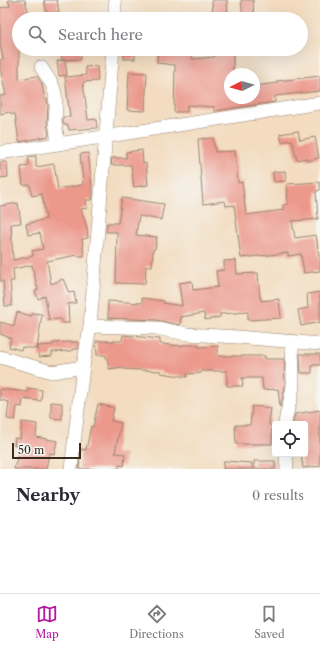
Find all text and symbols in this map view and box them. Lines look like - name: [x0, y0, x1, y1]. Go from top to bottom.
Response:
- search box: [12, 12, 308, 56]
- icon: search: [26, 23, 48, 45]
- text: Search here: [58, 25, 143, 44]
- north arrow: [224, 68, 260, 104]
- map controls: [272, 421, 308, 457]
- button: locate: [272, 421, 308, 457]
- scale bar: [12, 441, 81, 460]
- text: 50 m: [18, 443, 44, 457]
- text: Nearby: [16, 485, 80, 505]
- text: 0 results: [252, 487, 304, 503]
- tab: Map: [35, 603, 59, 641]
- tab: Directions: [129, 603, 184, 641]
- tab: Saved: [254, 603, 285, 641]

